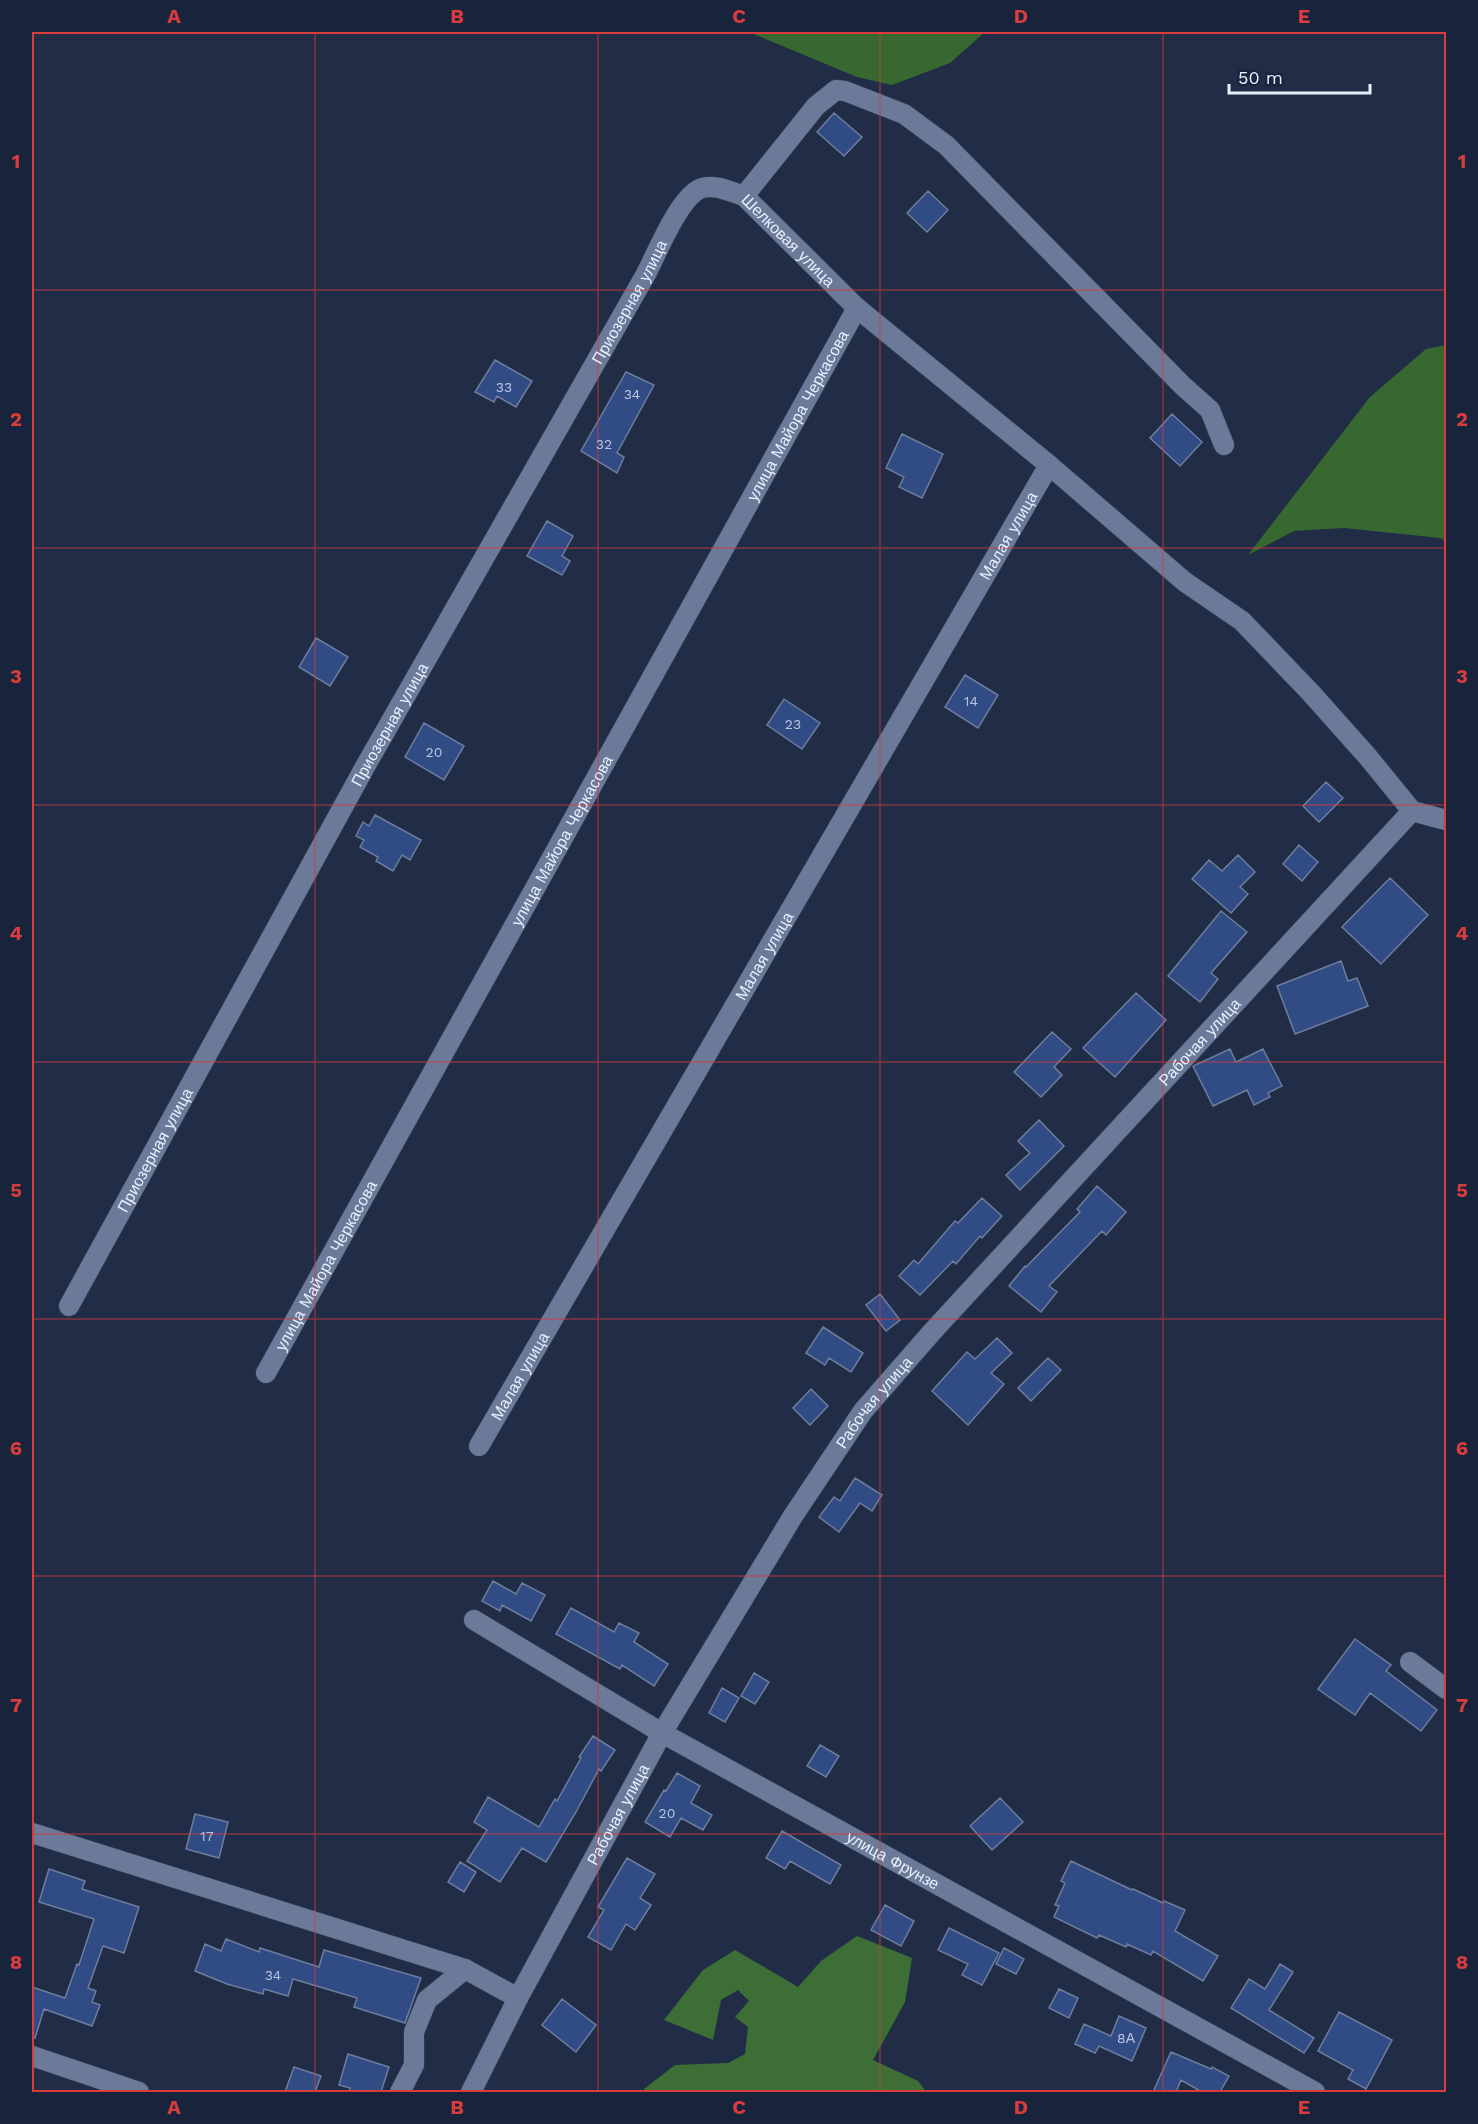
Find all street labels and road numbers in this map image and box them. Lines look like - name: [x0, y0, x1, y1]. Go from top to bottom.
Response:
- street label: Шелковая улица: [738, 190, 839, 291]
- street label: Приозерная улица: [587, 237, 671, 367]
- street label: улица Майора Черкасова: [742, 327, 852, 504]
- street label: Малая улица: [975, 488, 1041, 583]
- street label: Приозерная улица: [347, 659, 432, 789]
- street label: улица Майора Черкасова: [507, 752, 616, 929]
- street label: Малая улица: [731, 908, 797, 1003]
- street label: Рабочая улица: [1154, 994, 1245, 1089]
- street label: Приозерная улица: [113, 1084, 196, 1215]
- street label: улица Майора Черкасова: [271, 1177, 381, 1354]
- street label: Малая улица: [487, 1328, 553, 1423]
- street label: Рабочая улица: [832, 1352, 916, 1452]
- street label: Рабочая улица: [583, 1761, 653, 1868]
- street label: улица Фрунзе: [843, 1827, 943, 1893]

